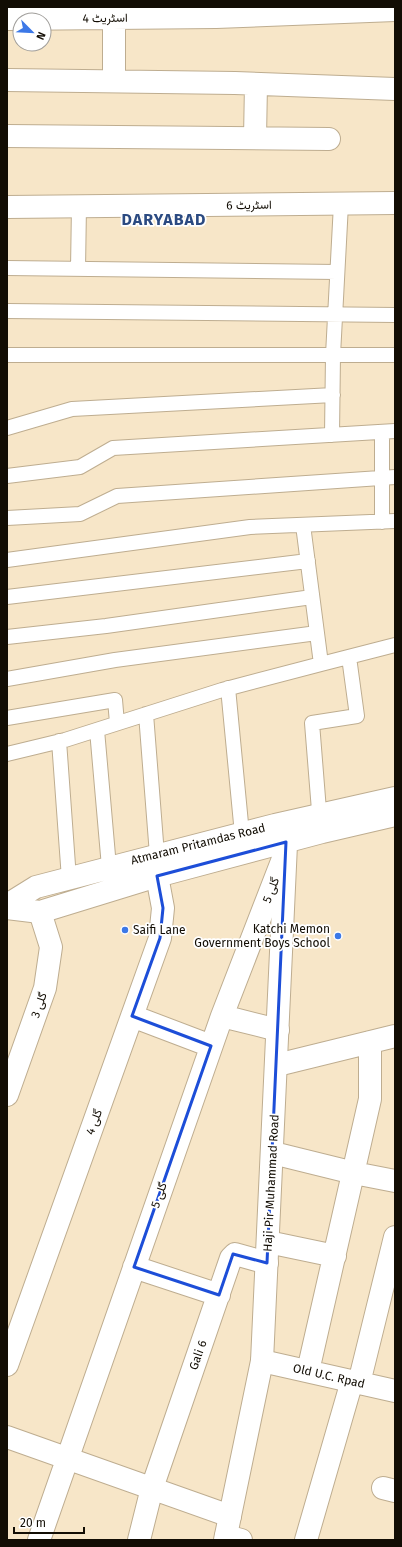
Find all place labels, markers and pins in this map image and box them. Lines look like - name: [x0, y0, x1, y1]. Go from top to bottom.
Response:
- place label: Katchi Memon Government Boys School: [194, 922, 330, 950]
- place label: Saifi Lane: [133, 923, 186, 937]
- marker: Saifi Lane: [120, 925, 130, 935]
- marker: Katchi Memon Government Boys School: [333, 931, 343, 941]

